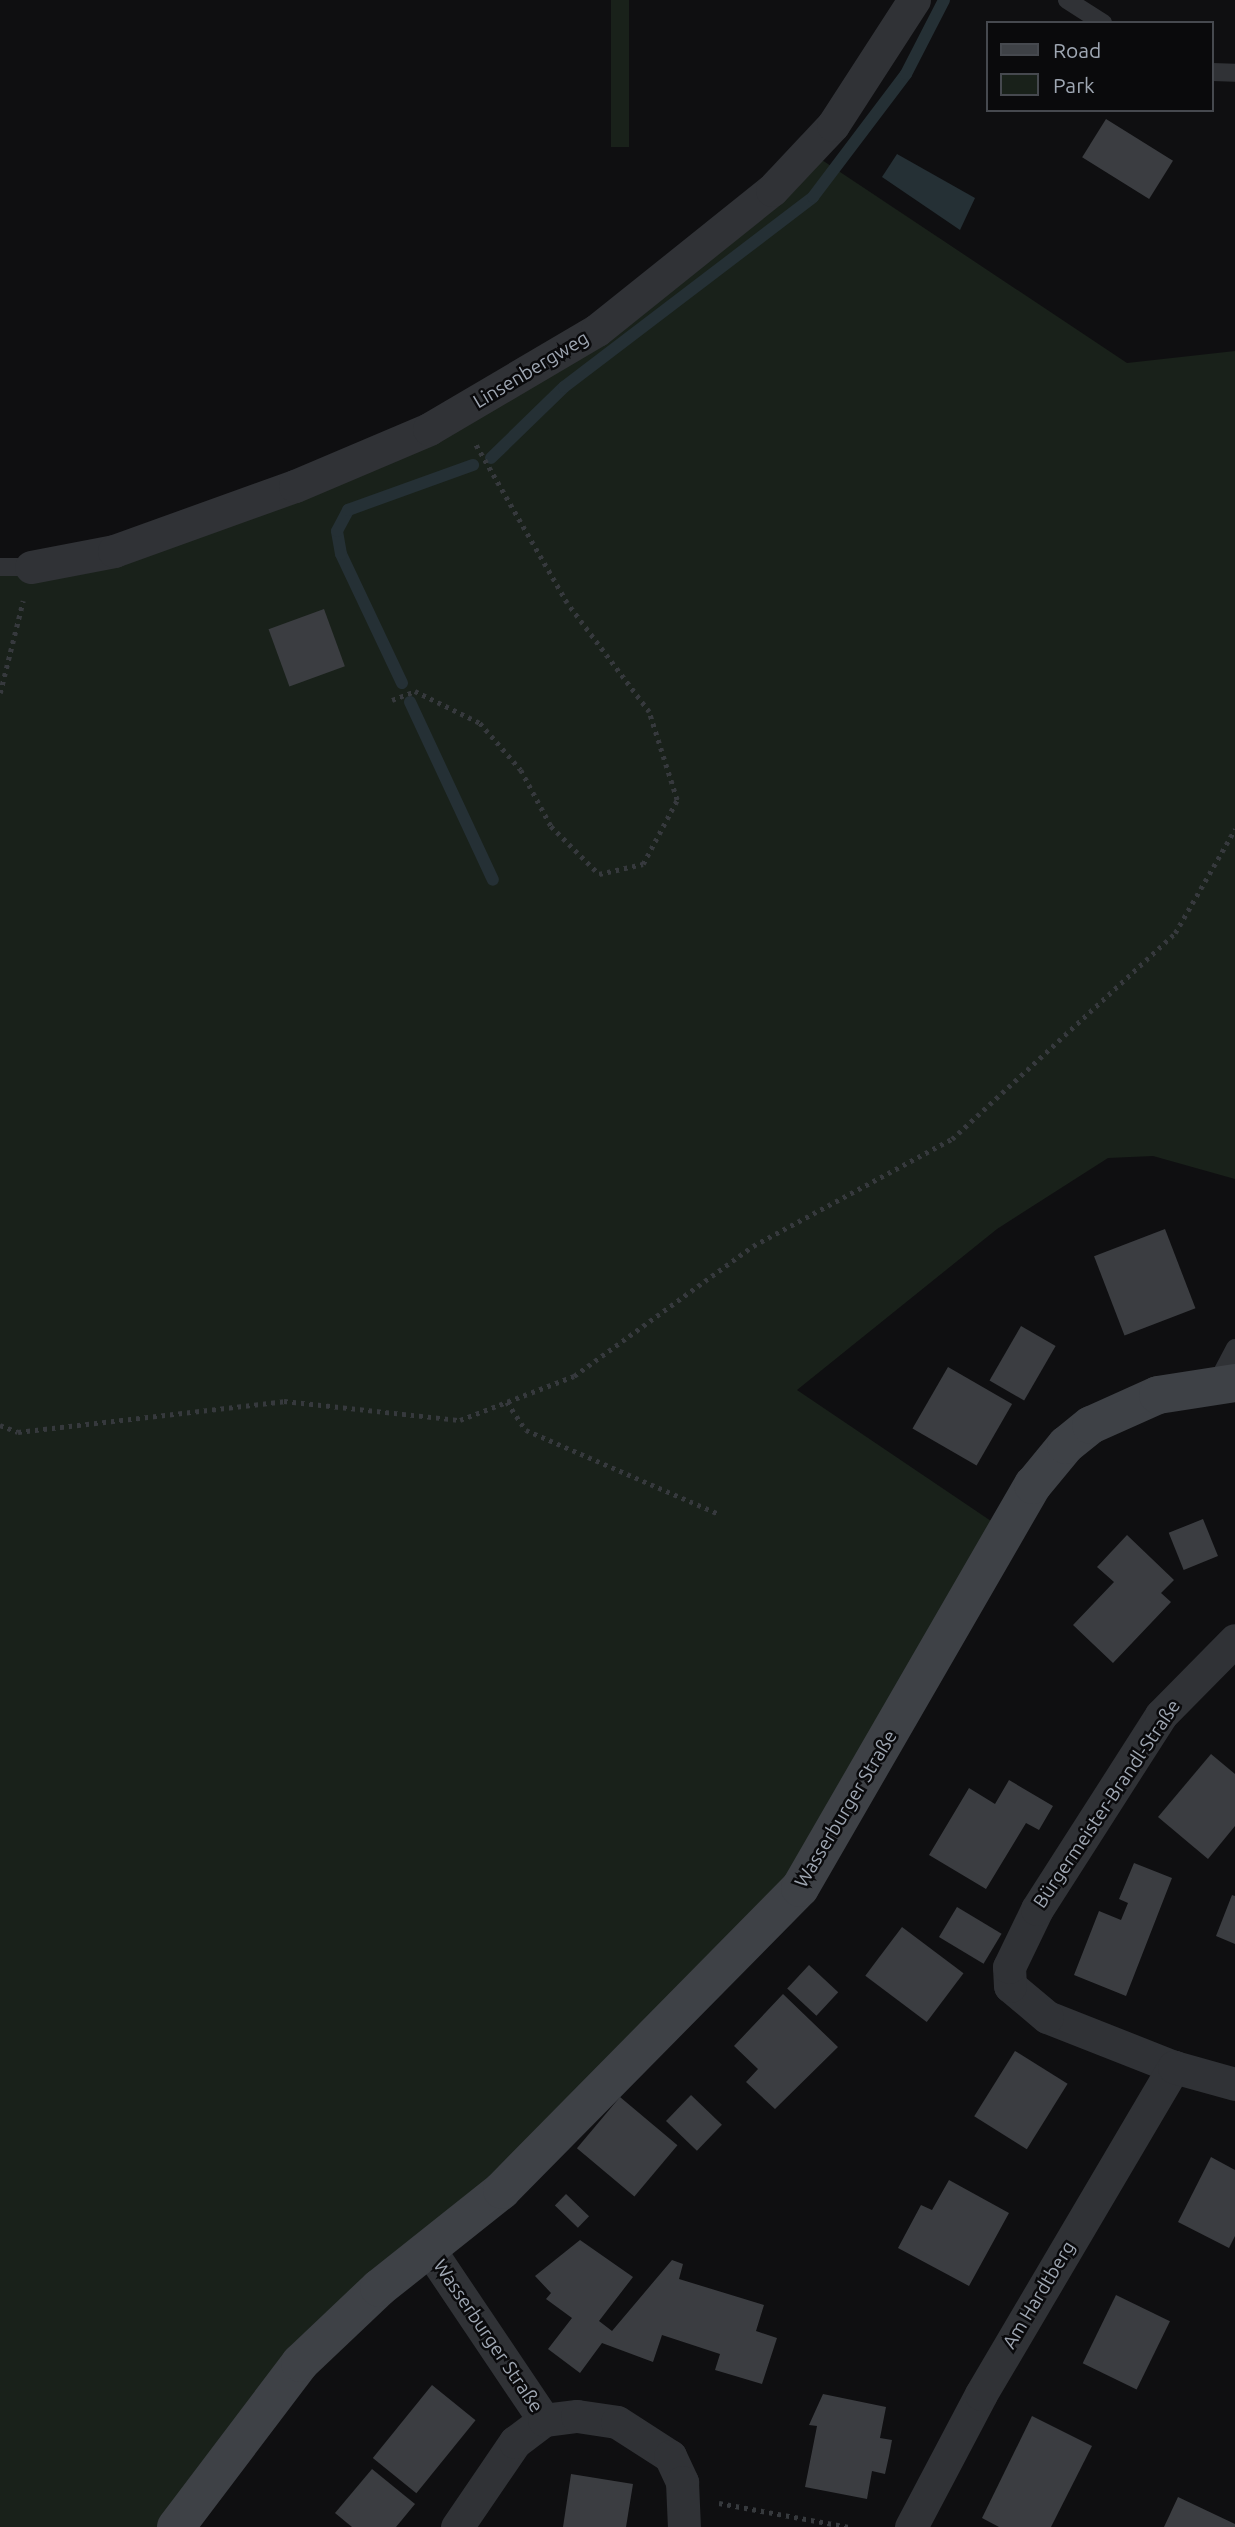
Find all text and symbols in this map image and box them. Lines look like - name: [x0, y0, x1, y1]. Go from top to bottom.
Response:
- legend: [986, 21, 1214, 112]
- text: Road: [1053, 38, 1101, 62]
- text: Park: [1053, 73, 1095, 97]
- street label: Linsenbergweg: [469, 327, 593, 413]
- street label: Bürgermeister-Brandl-Straße: [1029, 1695, 1185, 1913]
- street label: Wasserburger Straße: [790, 1726, 902, 1892]
- street label: Am Hardtberg: [998, 2237, 1080, 2353]
- street label: Wasserburger Straße: [428, 2255, 548, 2417]

